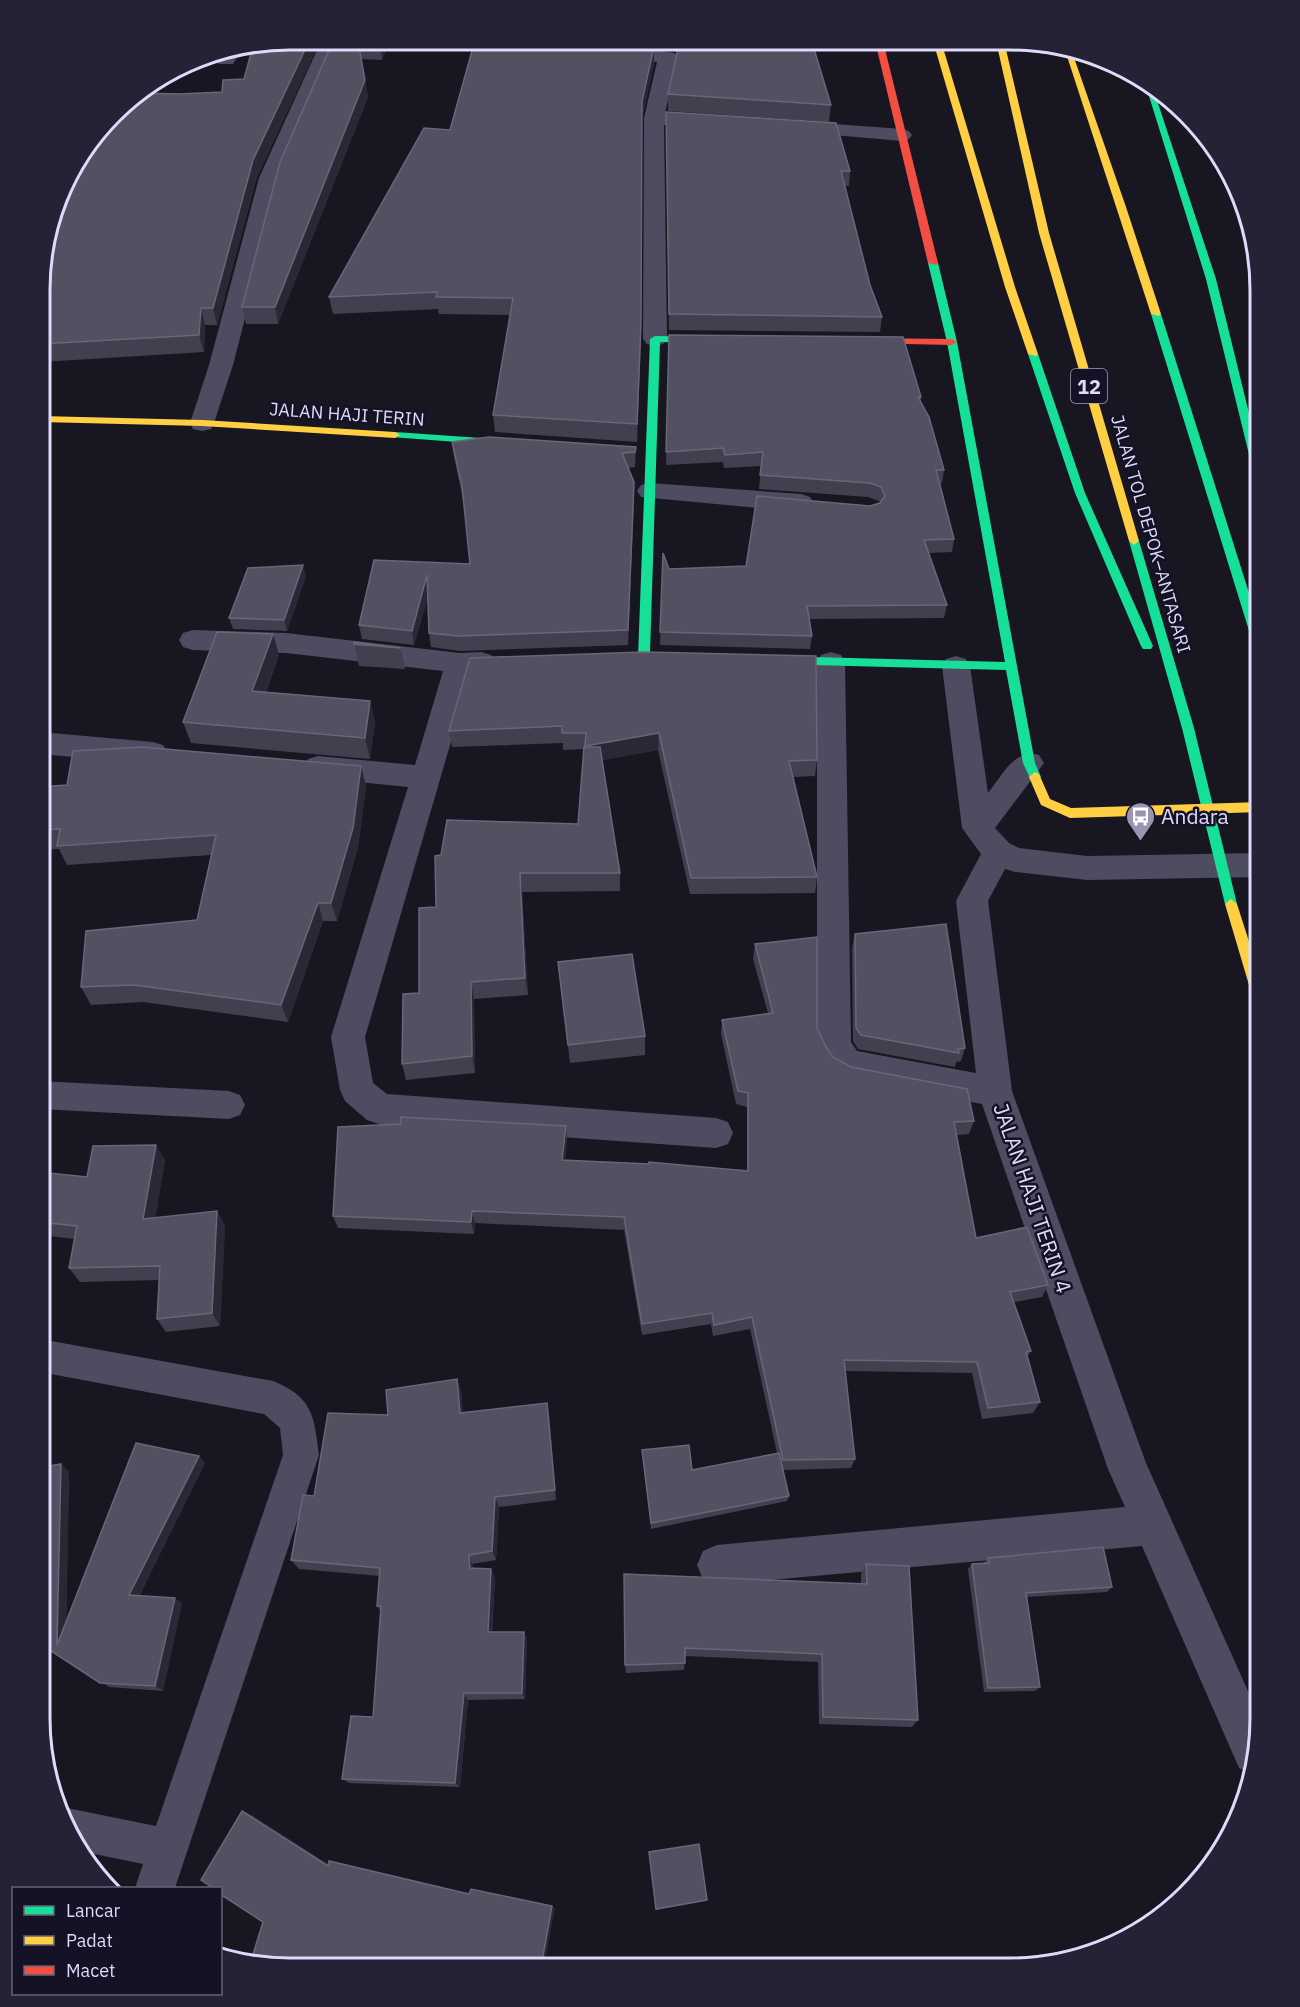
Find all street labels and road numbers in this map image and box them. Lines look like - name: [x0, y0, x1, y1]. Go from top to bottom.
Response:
- road number: 12: [1071, 369, 1107, 403]
- street label: JALAN HAJI TERIN: [269, 397, 425, 431]
- street label: JALAN TOL DEPOK–ANTASARI: [1106, 412, 1196, 656]
- street label: JALAN HAJI TERIN 4: [987, 1099, 1079, 1297]

